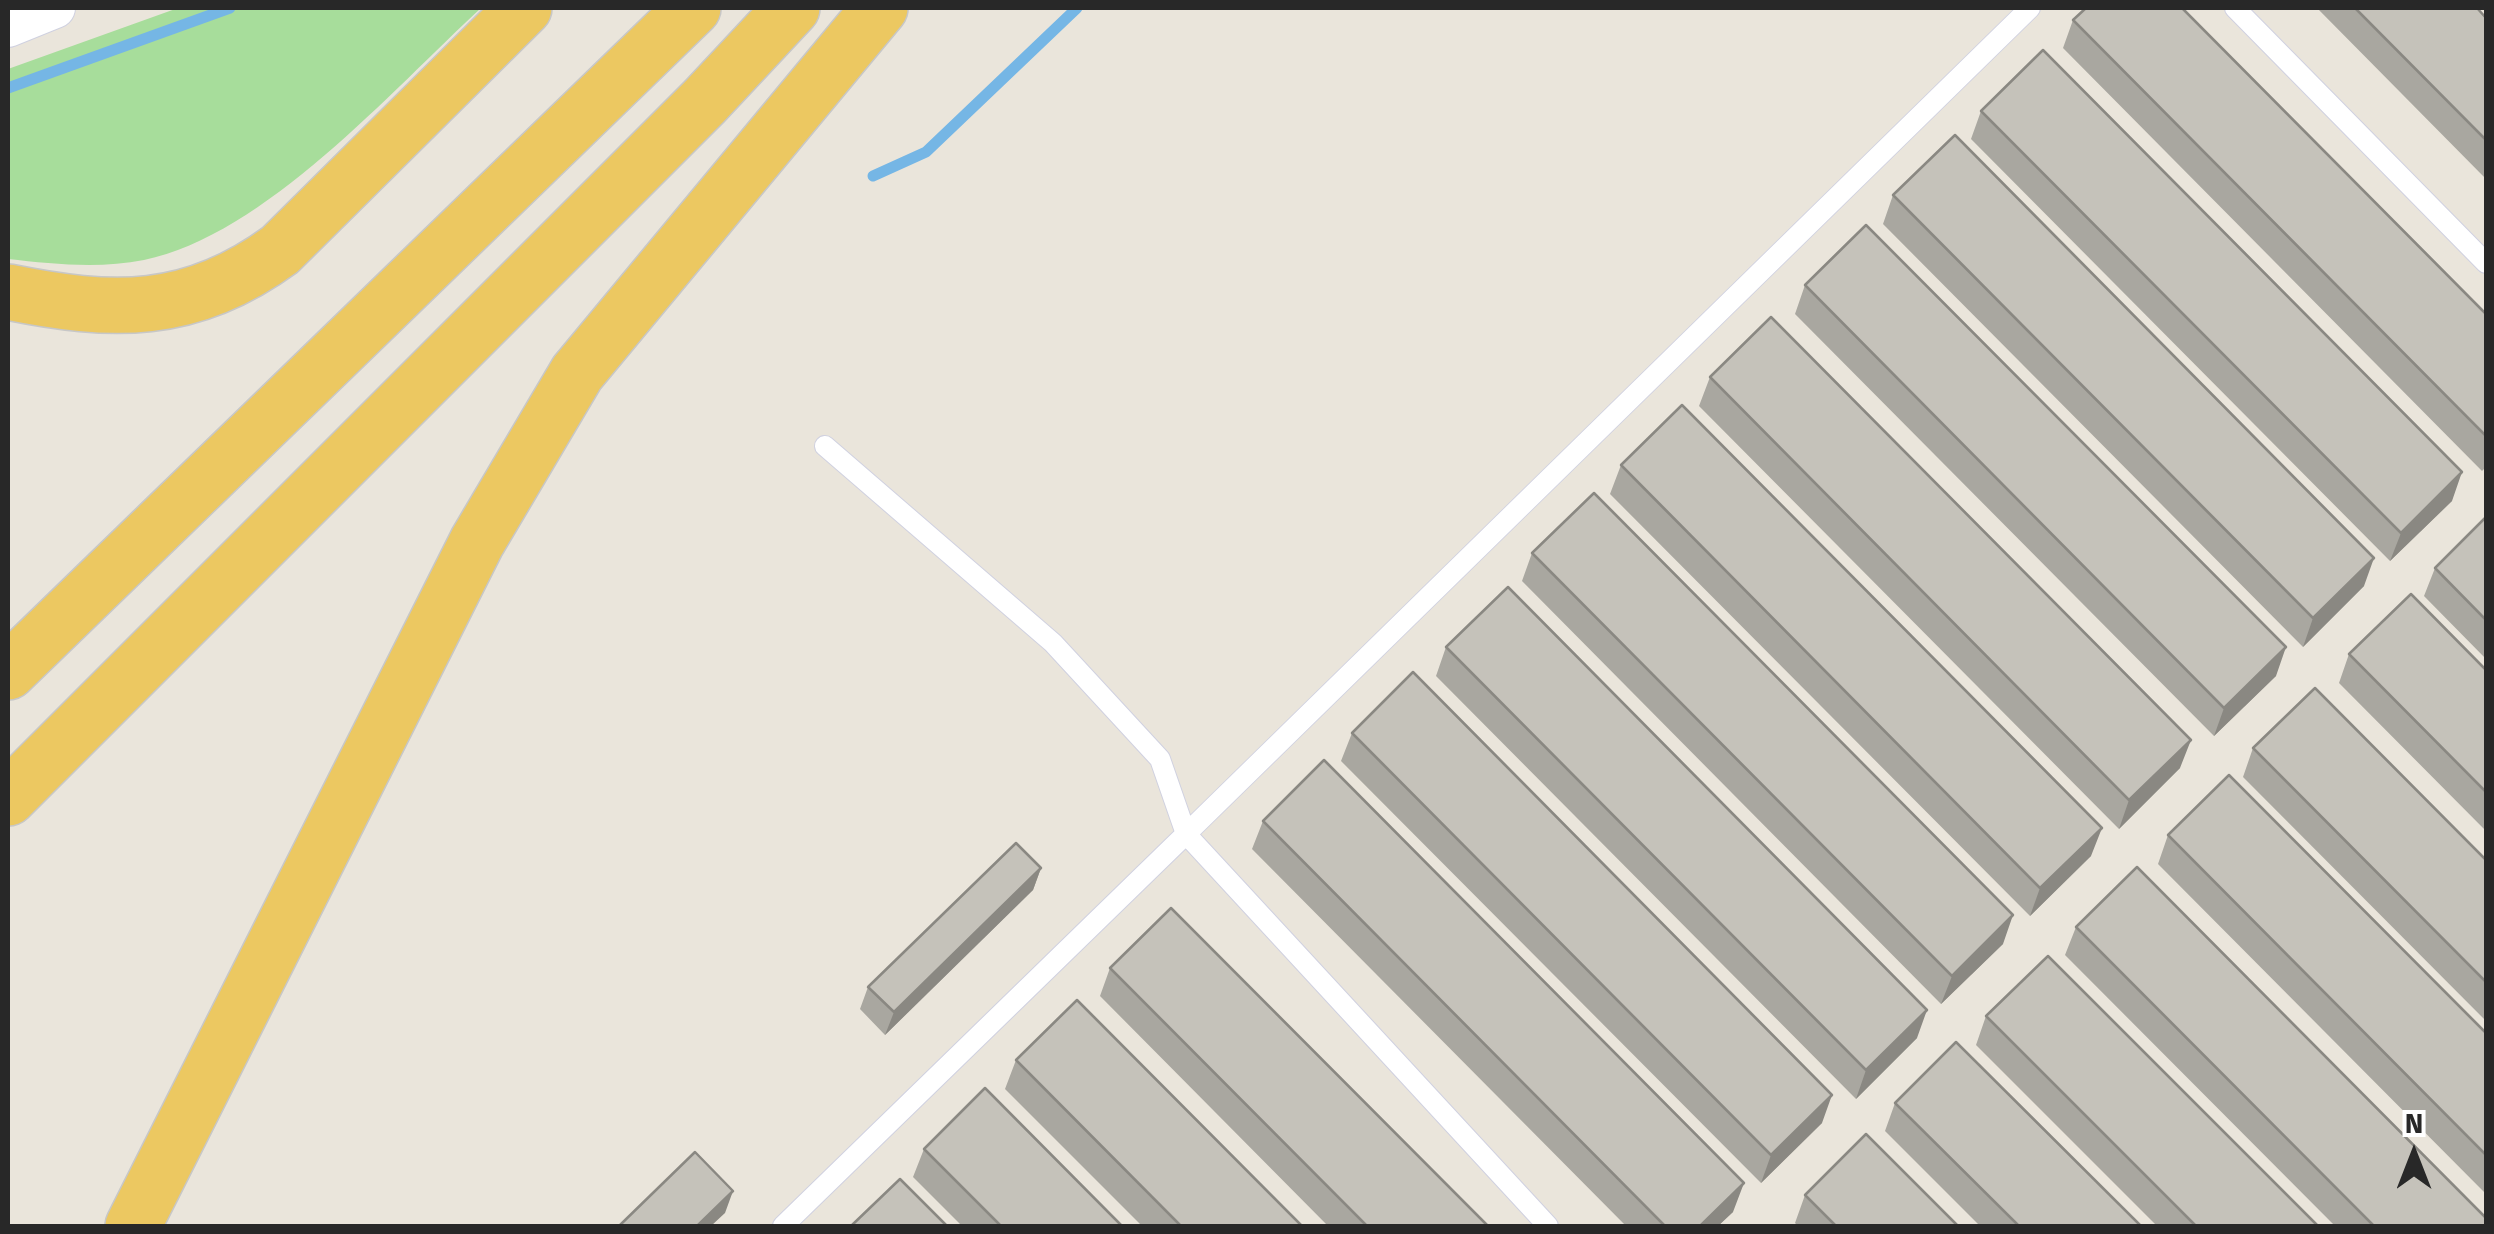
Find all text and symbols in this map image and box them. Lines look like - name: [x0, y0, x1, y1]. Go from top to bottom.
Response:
- north arrow: [2364, 1104, 2464, 1204]
- text: N: [2405, 1107, 2423, 1140]

